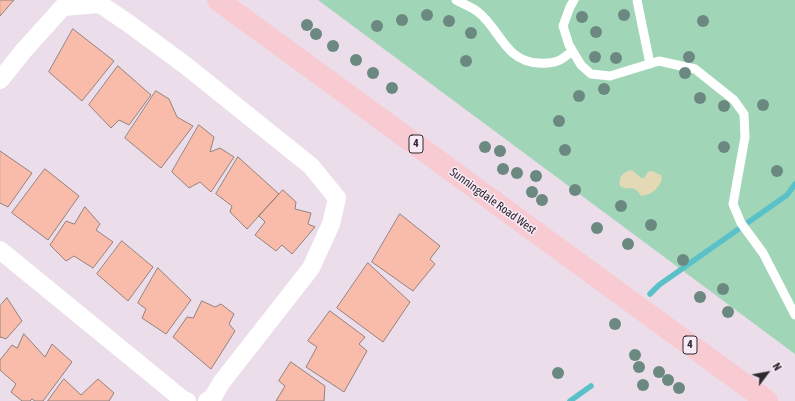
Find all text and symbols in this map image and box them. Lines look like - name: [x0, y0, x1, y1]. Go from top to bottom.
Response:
- road number: 4: [409, 135, 423, 153]
- street label: Sunningdale Road West: [447, 165, 539, 237]
- road number: 4: [683, 336, 697, 354]
- north arrow: [747, 353, 787, 393]
- text: N: [770, 361, 784, 373]

